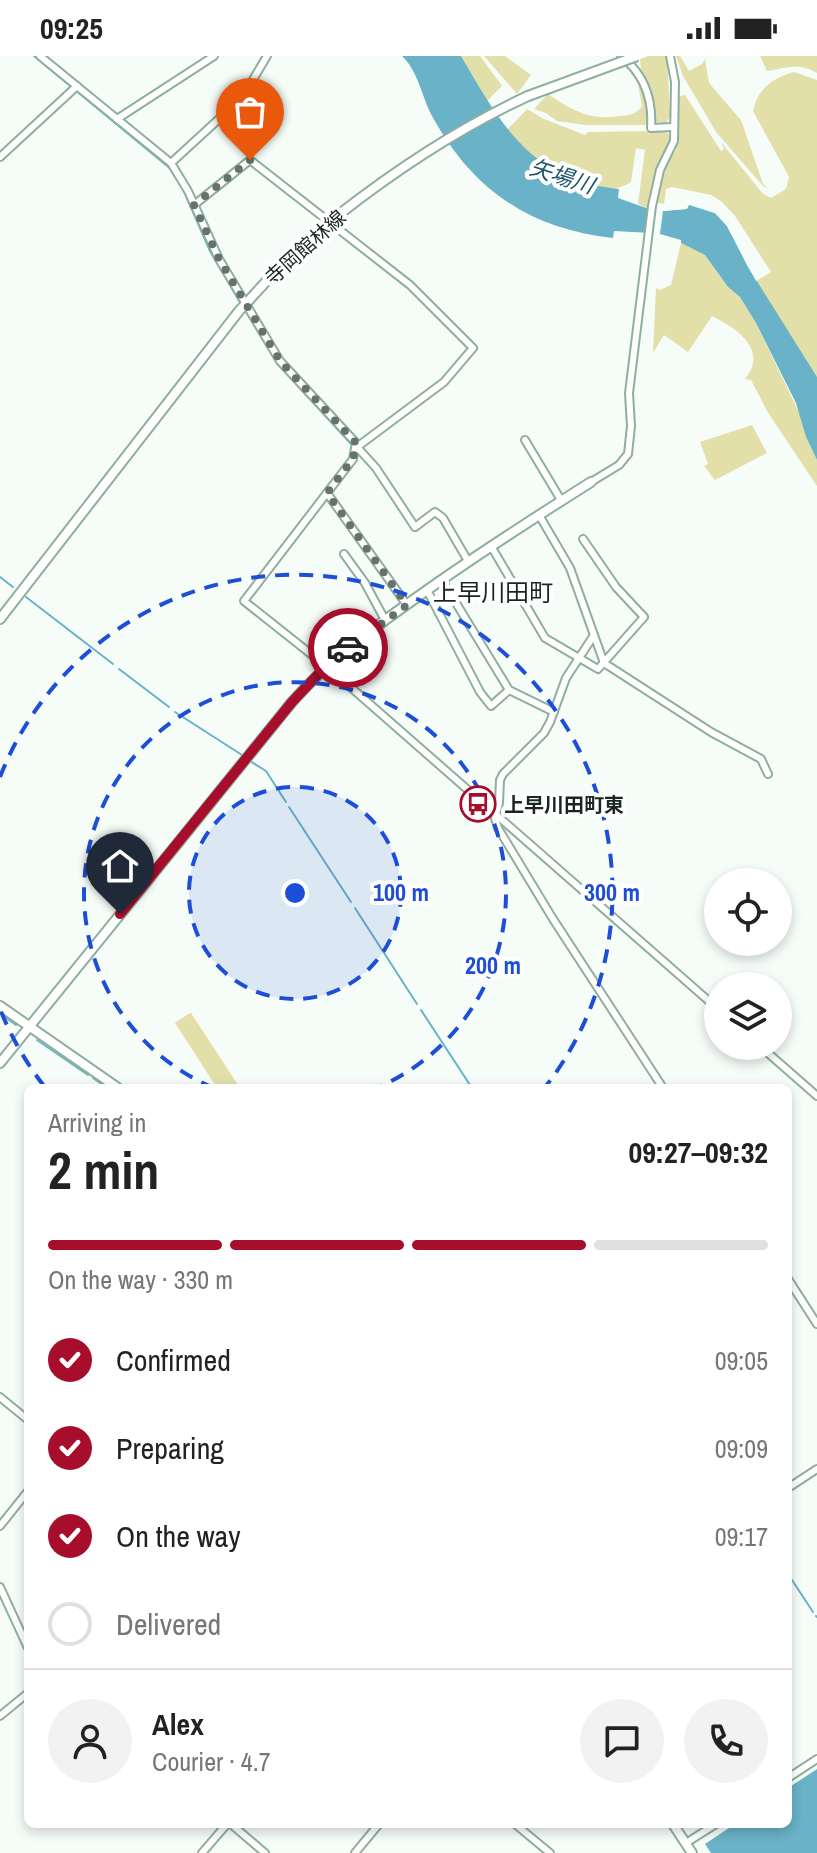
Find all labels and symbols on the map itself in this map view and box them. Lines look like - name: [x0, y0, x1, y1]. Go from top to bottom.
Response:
- pin: [216, 78, 284, 160]
- water label: 矢場川: [526, 152, 600, 201]
- street label: 寺岡館林線: [259, 204, 351, 290]
- district label: 上早川田町: [433, 576, 553, 608]
- courier: [308, 608, 388, 688]
- bus stop icon: 上早川田町東: [459, 785, 497, 823]
- place label: 上早川田町東: [504, 791, 624, 818]
- pin: [86, 832, 154, 914]
- text: 100 m: [373, 876, 429, 908]
- text: 300 m: [584, 876, 640, 908]
- centre of rings: [281, 879, 309, 907]
- text: 200 m: [465, 949, 521, 981]

